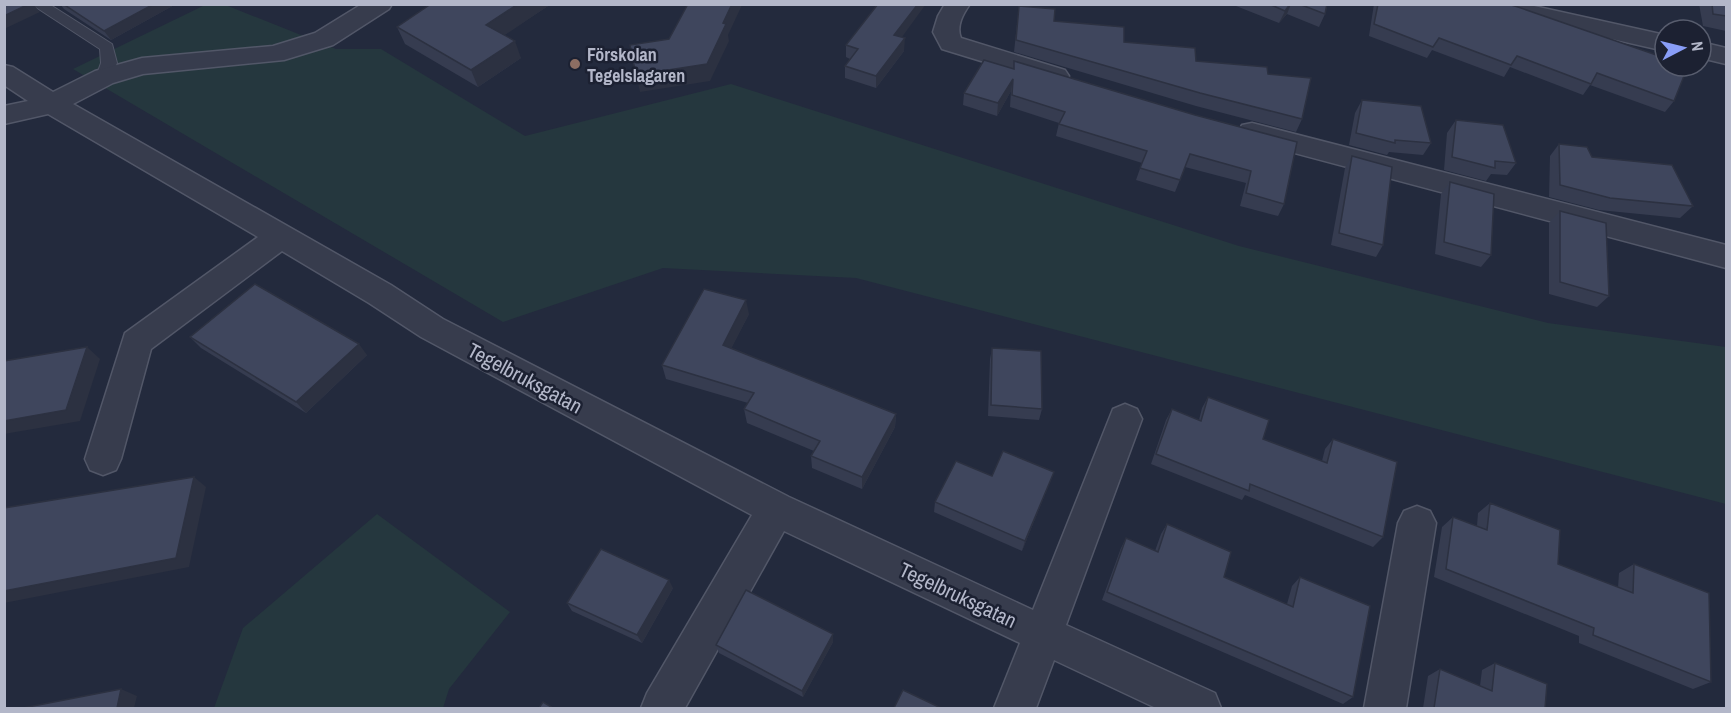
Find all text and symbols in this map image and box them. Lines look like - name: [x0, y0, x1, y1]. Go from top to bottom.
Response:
- north arrow: [1653, 18, 1713, 78]
- text: N: [1686, 40, 1709, 52]
- place label: Förskolan Tegelslagaren: [587, 42, 685, 88]
- marker: Förskolan Tegelslagaren: [568, 57, 582, 71]
- street label: Tegelbruksgatan: [462, 336, 588, 420]
- street label: Tegelbruksgatan: [895, 555, 1021, 635]

